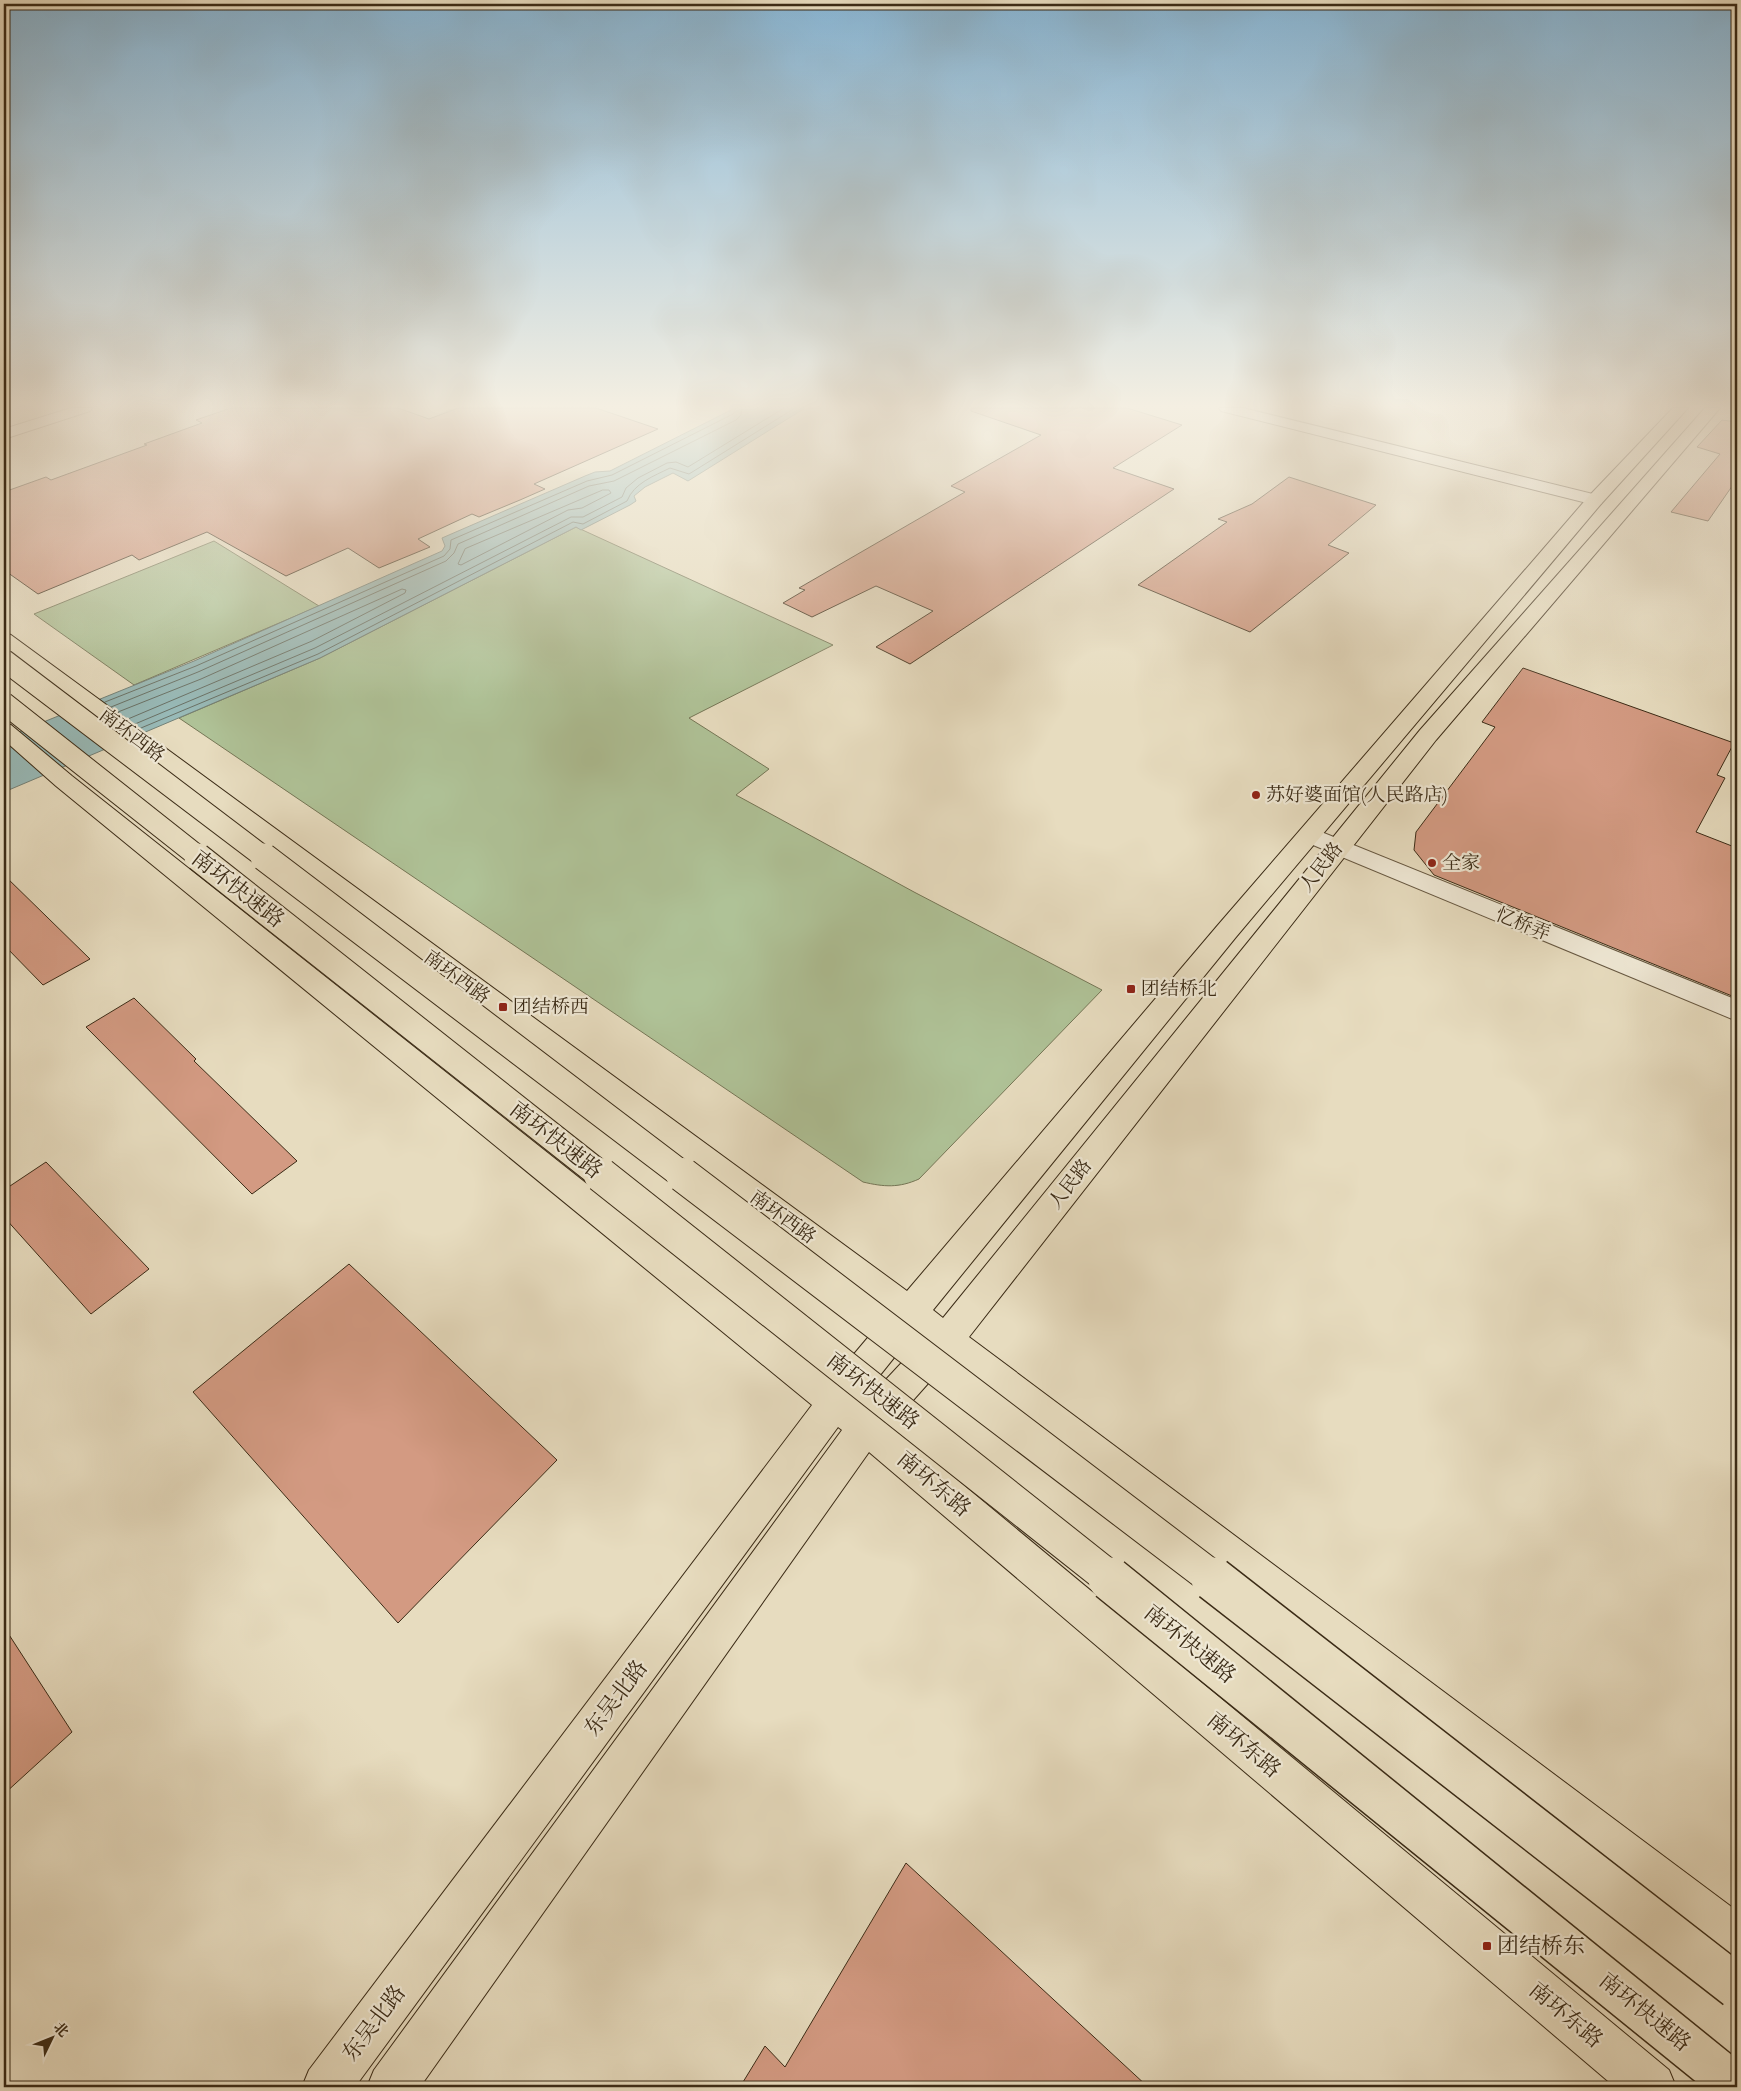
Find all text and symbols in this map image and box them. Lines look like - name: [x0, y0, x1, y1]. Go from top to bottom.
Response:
- street label: 南环西路: [94, 703, 170, 767]
- place label: 苏好婆面馆(人民路店): [1266, 783, 1447, 807]
- marker: 苏好婆面馆(人民路店): [1250, 789, 1262, 801]
- street label: 人民路: [1294, 837, 1348, 897]
- street label: 南环快速路: [186, 844, 290, 934]
- place label: 全家: [1442, 851, 1480, 875]
- marker: 全家: [1426, 857, 1438, 869]
- street label: 忆桥弄: [1492, 902, 1554, 946]
- street label: 南环西路: [419, 945, 495, 1009]
- place label: 团结桥北: [1141, 977, 1217, 1001]
- marker: 团结桥北: [1125, 983, 1137, 995]
- place label: 团结桥西: [513, 995, 589, 1019]
- marker: 团结桥西: [497, 1001, 509, 1013]
- street label: 南环快速路: [504, 1095, 608, 1185]
- street label: 人民路: [1043, 1154, 1097, 1214]
- street label: 南环西路: [745, 1185, 821, 1249]
- street label: 南环快速路: [821, 1346, 925, 1436]
- street label: 南环东路: [891, 1445, 977, 1523]
- street label: 南环快速路: [1138, 1599, 1242, 1689]
- street label: 东吴北路: [578, 1654, 654, 1742]
- street label: 南环东路: [1201, 1706, 1287, 1784]
- place label: 团结桥东: [1497, 1932, 1585, 1960]
- marker: 团结桥东: [1481, 1940, 1493, 1952]
- street label: 南环快速路: [1593, 1967, 1697, 2057]
- street label: 南环东路: [1523, 1976, 1609, 2054]
- street label: 东吴北路: [336, 1979, 412, 2067]
- north arrow: [28, 2014, 78, 2064]
- text: 北: [50, 2019, 72, 2040]

